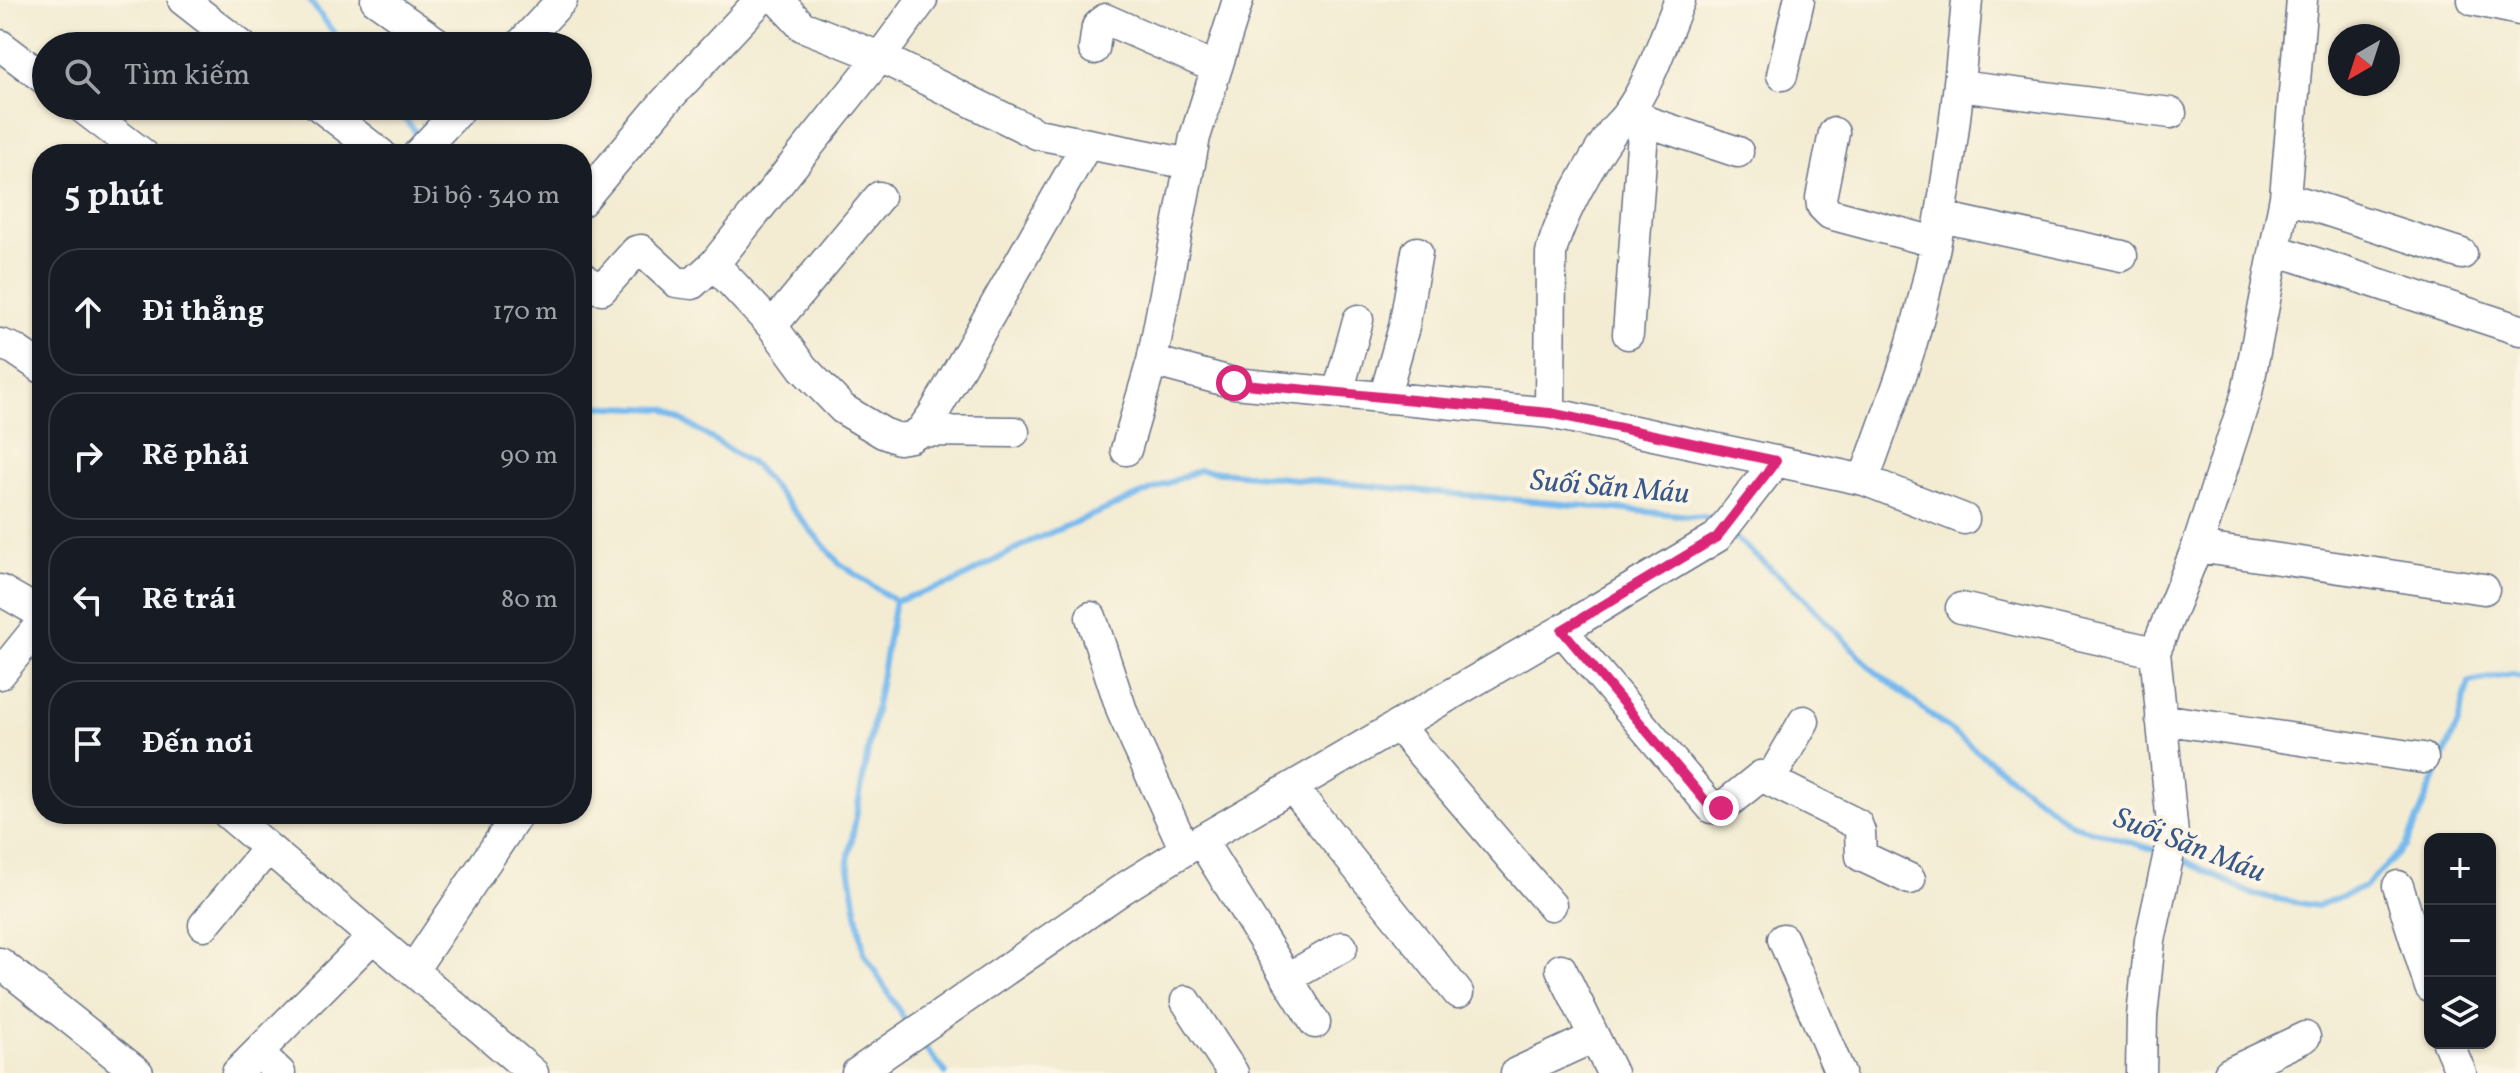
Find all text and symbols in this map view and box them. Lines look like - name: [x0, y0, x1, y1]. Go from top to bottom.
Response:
- north arrow: [2328, 24, 2400, 96]
- search box: [32, 32, 592, 120]
- icon: search: [60, 54, 104, 98]
- text: Tìm kiếm: [124, 55, 250, 97]
- text: 5 phút: [64, 173, 164, 220]
- text: Đi bộ · 340 m: [412, 178, 560, 214]
- icon: ahead: [66, 290, 110, 334]
- text: Đi thẳng: [142, 291, 264, 333]
- text: 170 m: [493, 294, 558, 330]
- route start: [1216, 365, 1252, 401]
- icon: right: [66, 434, 110, 478]
- text: Rẽ phải: [142, 435, 249, 477]
- text: 90 m: [500, 438, 558, 474]
- water label: Suối Săn Máu: [1528, 460, 1691, 516]
- icon: left: [66, 578, 110, 622]
- text: Rẽ trái: [142, 579, 236, 621]
- text: 80 m: [501, 582, 558, 618]
- icon: arrive: [66, 722, 110, 766]
- text: Đến nơi: [142, 723, 253, 765]
- route end: [1703, 790, 1739, 826]
- water label: Suối Săn Máu: [2107, 798, 2271, 894]
- map controls: [2424, 833, 2496, 1049]
- button: +: [2424, 833, 2496, 905]
- button: −: [2424, 905, 2496, 977]
- button: layers: [2424, 977, 2496, 1049]

